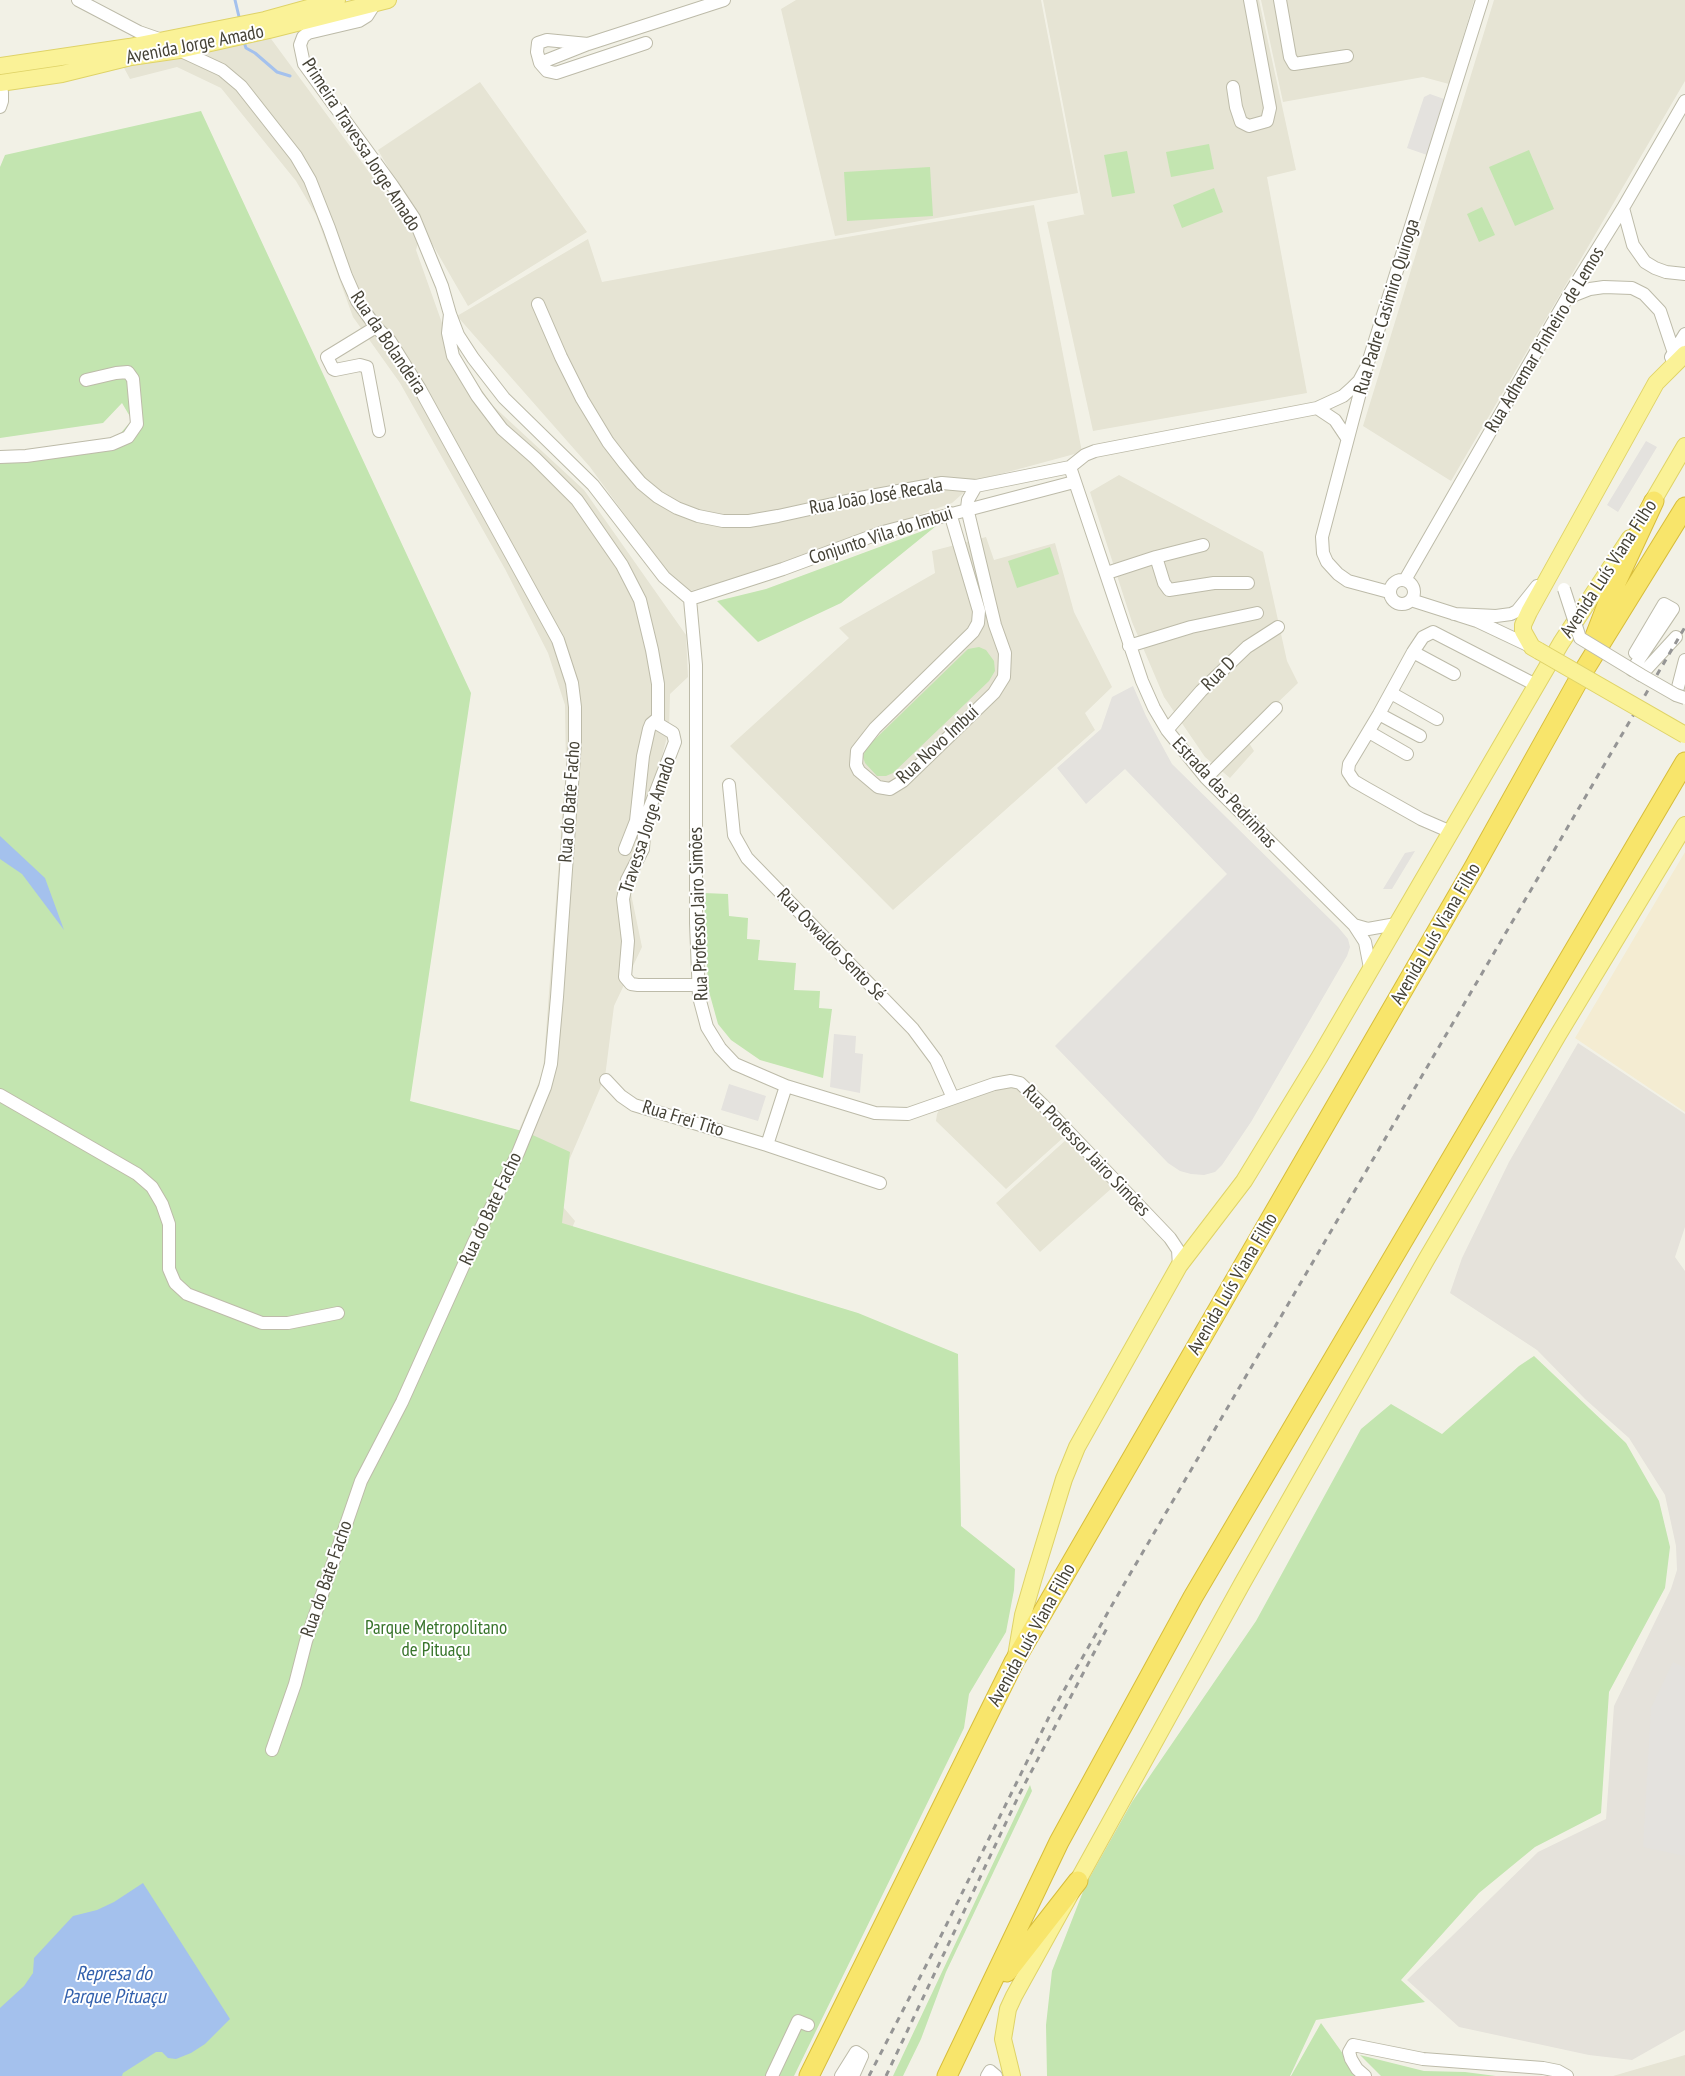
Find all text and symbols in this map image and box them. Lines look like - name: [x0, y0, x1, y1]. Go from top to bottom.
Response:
- street label: Avenida Jorge Amado: [124, 21, 266, 69]
- street label: Primeira Travessa Jorge Amado: [297, 54, 425, 236]
- street label: Rua Padre Casimiro Quiroga: [1349, 216, 1425, 398]
- street label: Rua Adhemar Pinheiro de Lemos: [1481, 243, 1609, 437]
- street label: Rua da Bolandeira: [345, 287, 431, 399]
- street label: Rua João José Recala: [807, 474, 945, 520]
- street label: Avenida Luís Viana Filho: [1556, 496, 1662, 642]
- street label: Conjunto Vila do Imbui: [806, 502, 956, 570]
- street label: Rua D: [1197, 652, 1241, 696]
- street label: Rua Novo Imbuí: [892, 701, 984, 789]
- street label: Estrada das Pedrinhas: [1167, 733, 1281, 853]
- street label: Rua do Bate Facho: [554, 740, 586, 864]
- street label: Travessa Jorge Amado: [615, 754, 681, 896]
- street label: Rua Professor Jairo Simões: [685, 827, 713, 1001]
- street label: Avenida Luís Viana Filho: [1386, 859, 1486, 1009]
- street label: Rua Oswaldo Sento Sé: [772, 884, 890, 1006]
- street label: Rua Professor Jairo Simões: [1017, 1081, 1155, 1221]
- street label: Rua Frei Tito: [640, 1096, 726, 1142]
- street label: Rua do Bate Facho: [455, 1149, 527, 1269]
- street label: Avenida Luís Viana Filho: [1183, 1209, 1283, 1359]
- street label: Rua do Bate Facho: [296, 1518, 358, 1640]
- street label: Avenida Luís Viana Filho: [983, 1560, 1081, 1710]
- park label: Parque Metropolitano de Pituaçu: [365, 1618, 507, 1662]
- water label: Represa do Parque Pituaçu: [62, 1962, 166, 2009]

